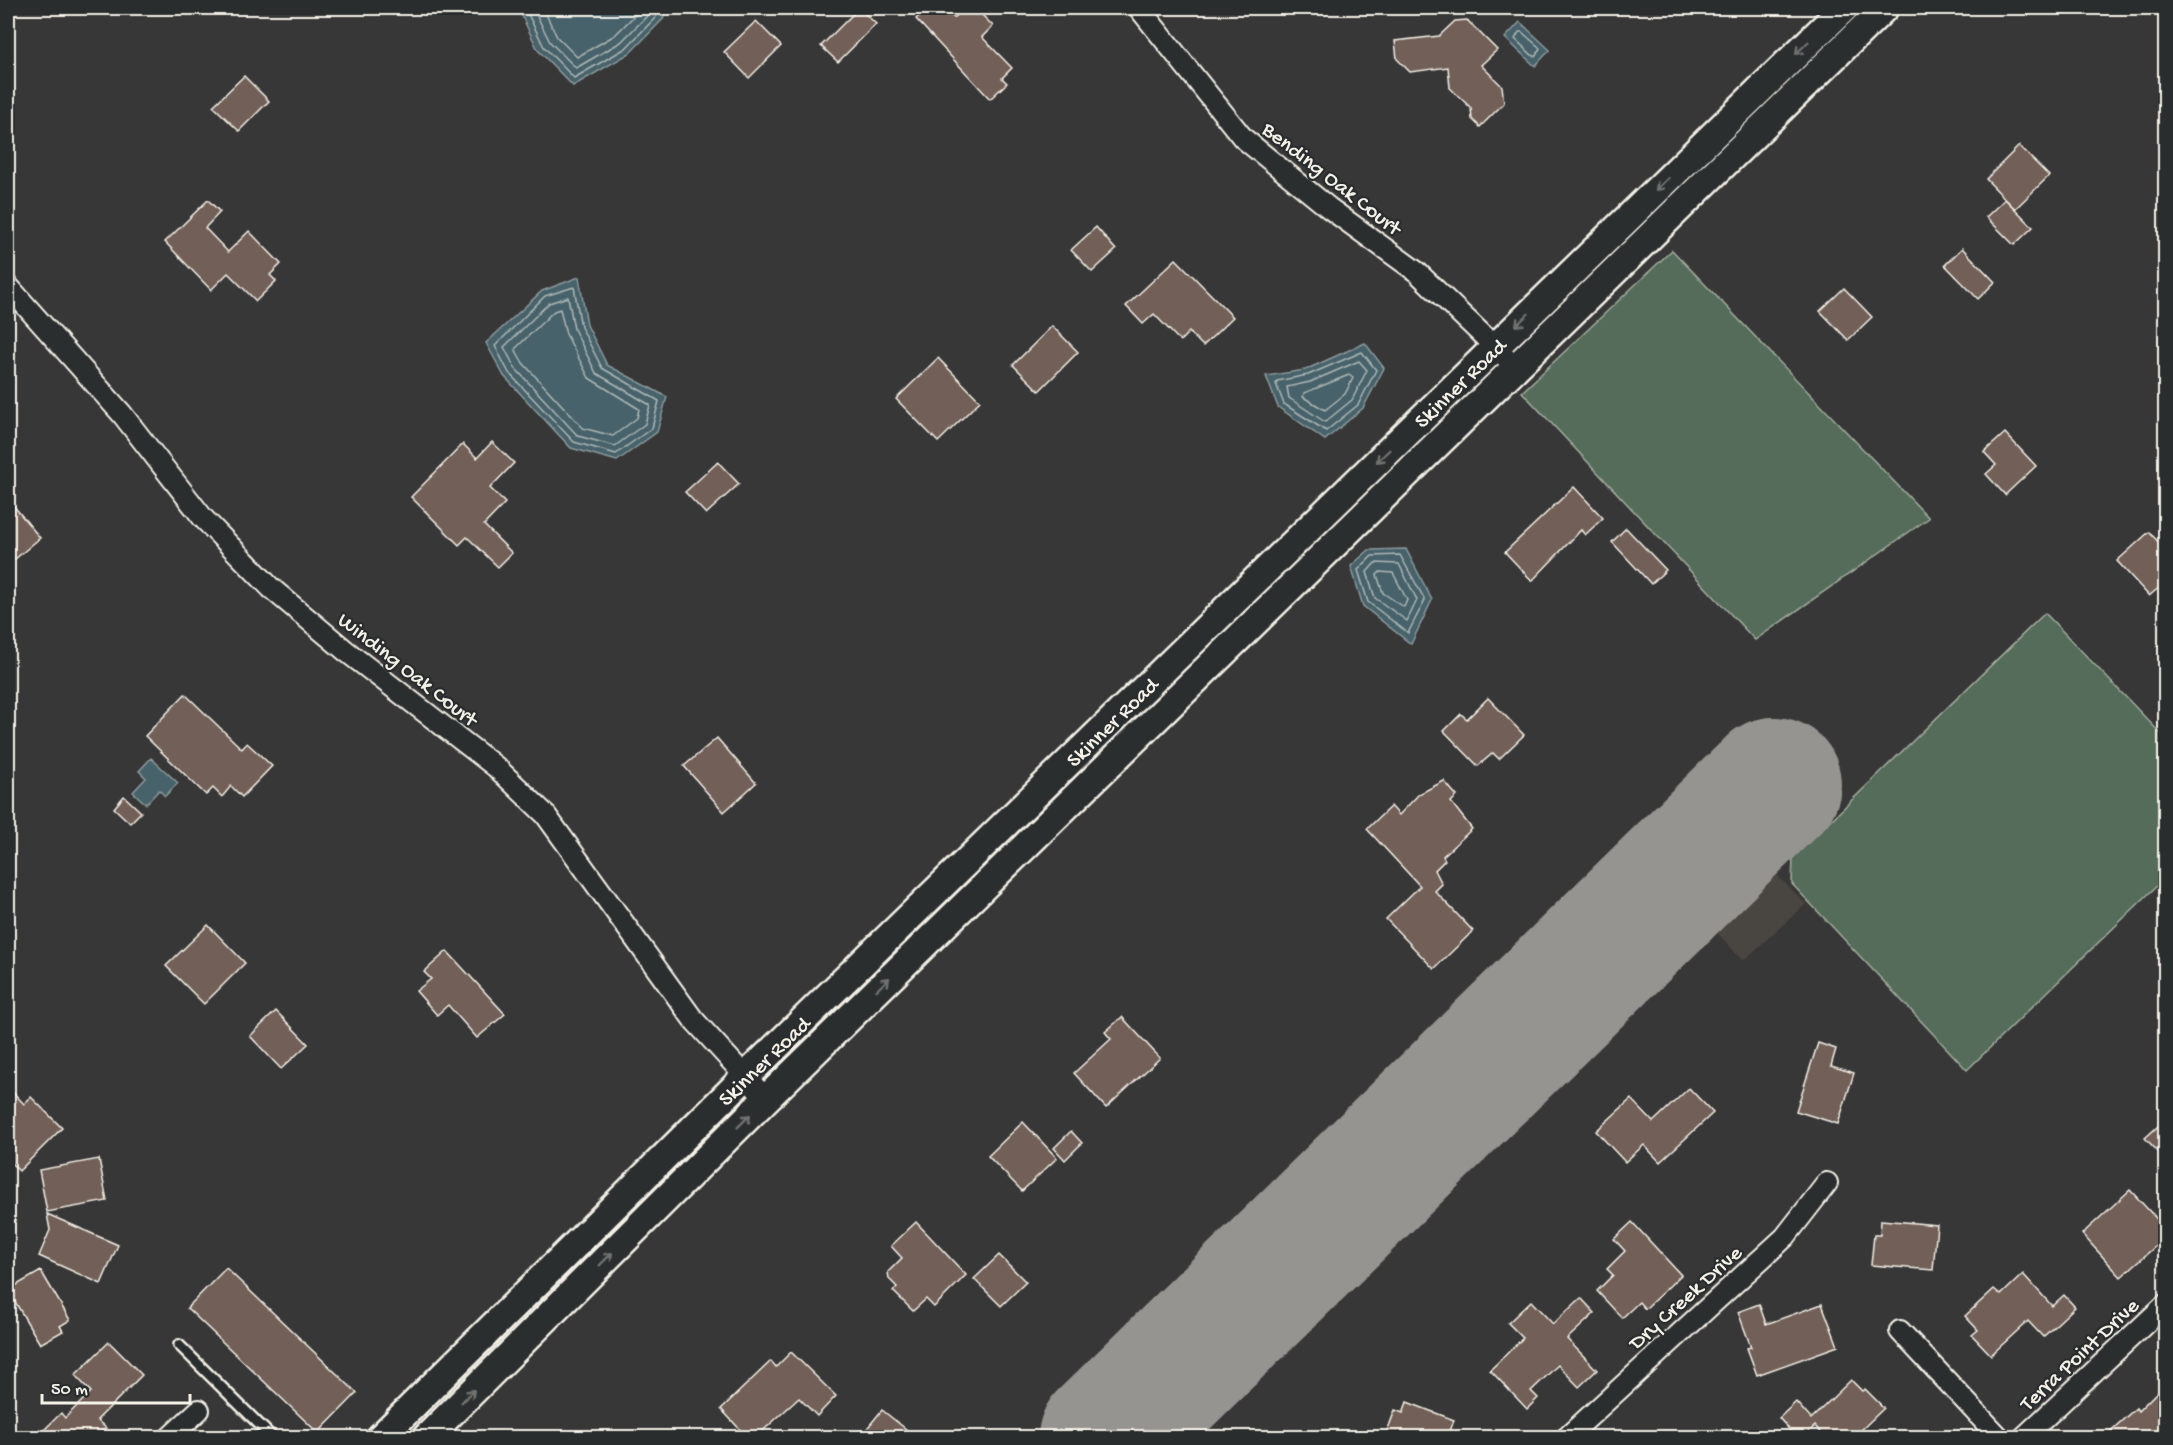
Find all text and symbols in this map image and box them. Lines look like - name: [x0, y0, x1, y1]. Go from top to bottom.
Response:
- one-way arrow: [1794, 41, 1809, 56]
- street label: Bending Oak Court: [1255, 117, 1407, 244]
- one-way arrow: [1655, 177, 1670, 192]
- one-way arrow: [1515, 313, 1530, 328]
- street label: Skinner Road: [1410, 333, 1515, 435]
- one-way arrow: [1375, 449, 1390, 464]
- street label: Winding Oak Court: [331, 608, 483, 735]
- street label: Skinner Road: [1062, 672, 1167, 774]
- one-way arrow: [876, 977, 891, 992]
- street label: Skinner Road: [714, 1011, 819, 1113]
- one-way arrow: [736, 1114, 751, 1129]
- street label: Dry Creek Drive: [1623, 1241, 1749, 1358]
- one-way arrow: [598, 1251, 613, 1266]
- street label: Terra Point Drive: [2014, 1294, 2146, 1419]
- scale bar: [42, 1367, 190, 1405]
- text: 50 m: [51, 1380, 88, 1401]
- one-way arrow: [460, 1389, 475, 1404]

